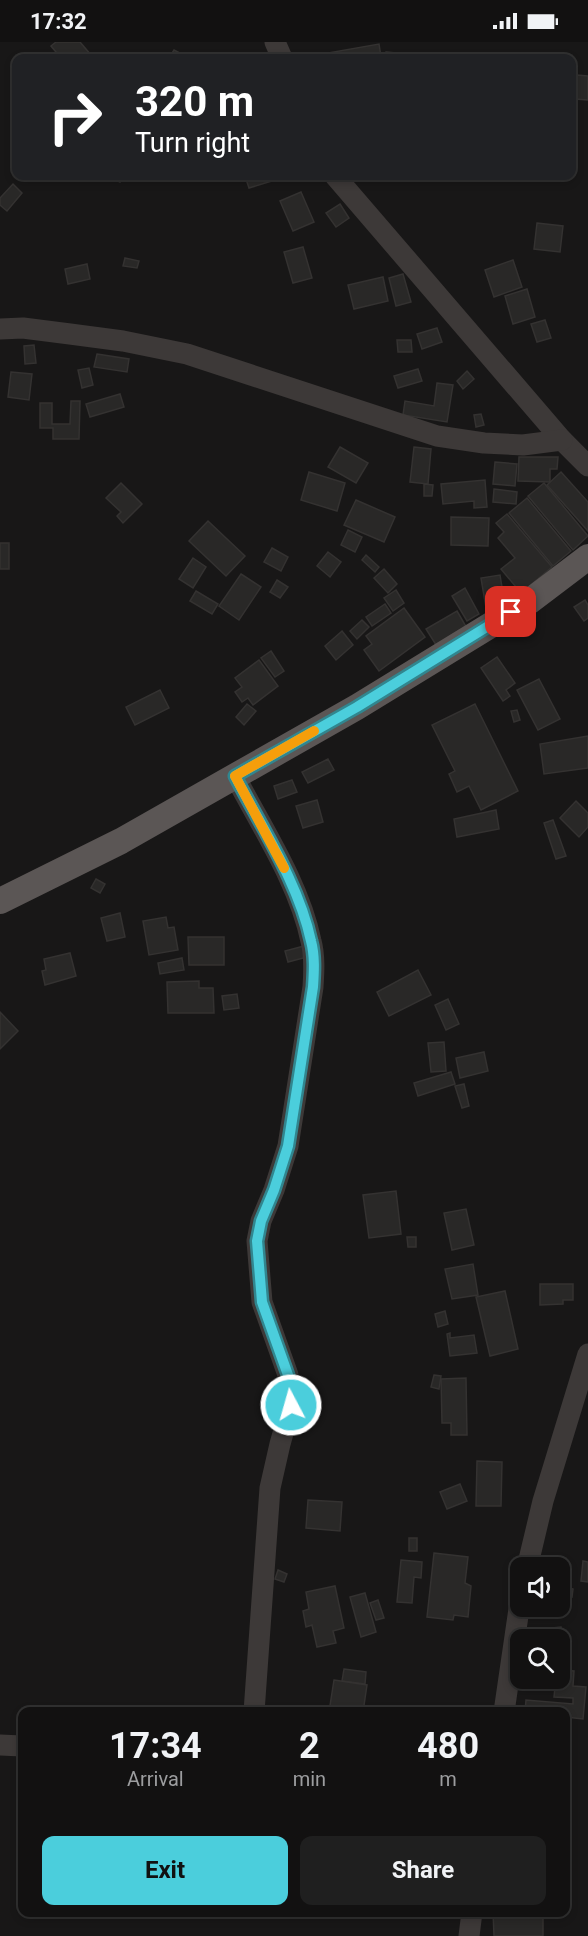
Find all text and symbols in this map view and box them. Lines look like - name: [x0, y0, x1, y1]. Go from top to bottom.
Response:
- text: 17:32: [30, 9, 87, 34]
- text: 320 m: [135, 77, 254, 126]
- icon: right: [36, 78, 114, 156]
- text: Turn right: [135, 127, 250, 159]
- pin: [485, 586, 536, 637]
- icon: arrive: [494, 595, 527, 628]
- position arrow: [259, 1373, 323, 1437]
- map controls: [510, 1557, 570, 1689]
- button: sound: [510, 1557, 570, 1617]
- button: search: [510, 1629, 570, 1689]
- text: 17:34: [109, 1725, 202, 1767]
- text: 2: [299, 1725, 320, 1767]
- text: 480: [417, 1725, 479, 1767]
- text: Arrival: [127, 1767, 184, 1791]
- text: min: [293, 1767, 326, 1791]
- text: m: [439, 1767, 457, 1791]
- button: Exit: [42, 1836, 288, 1905]
- button: Share: [300, 1836, 546, 1905]

